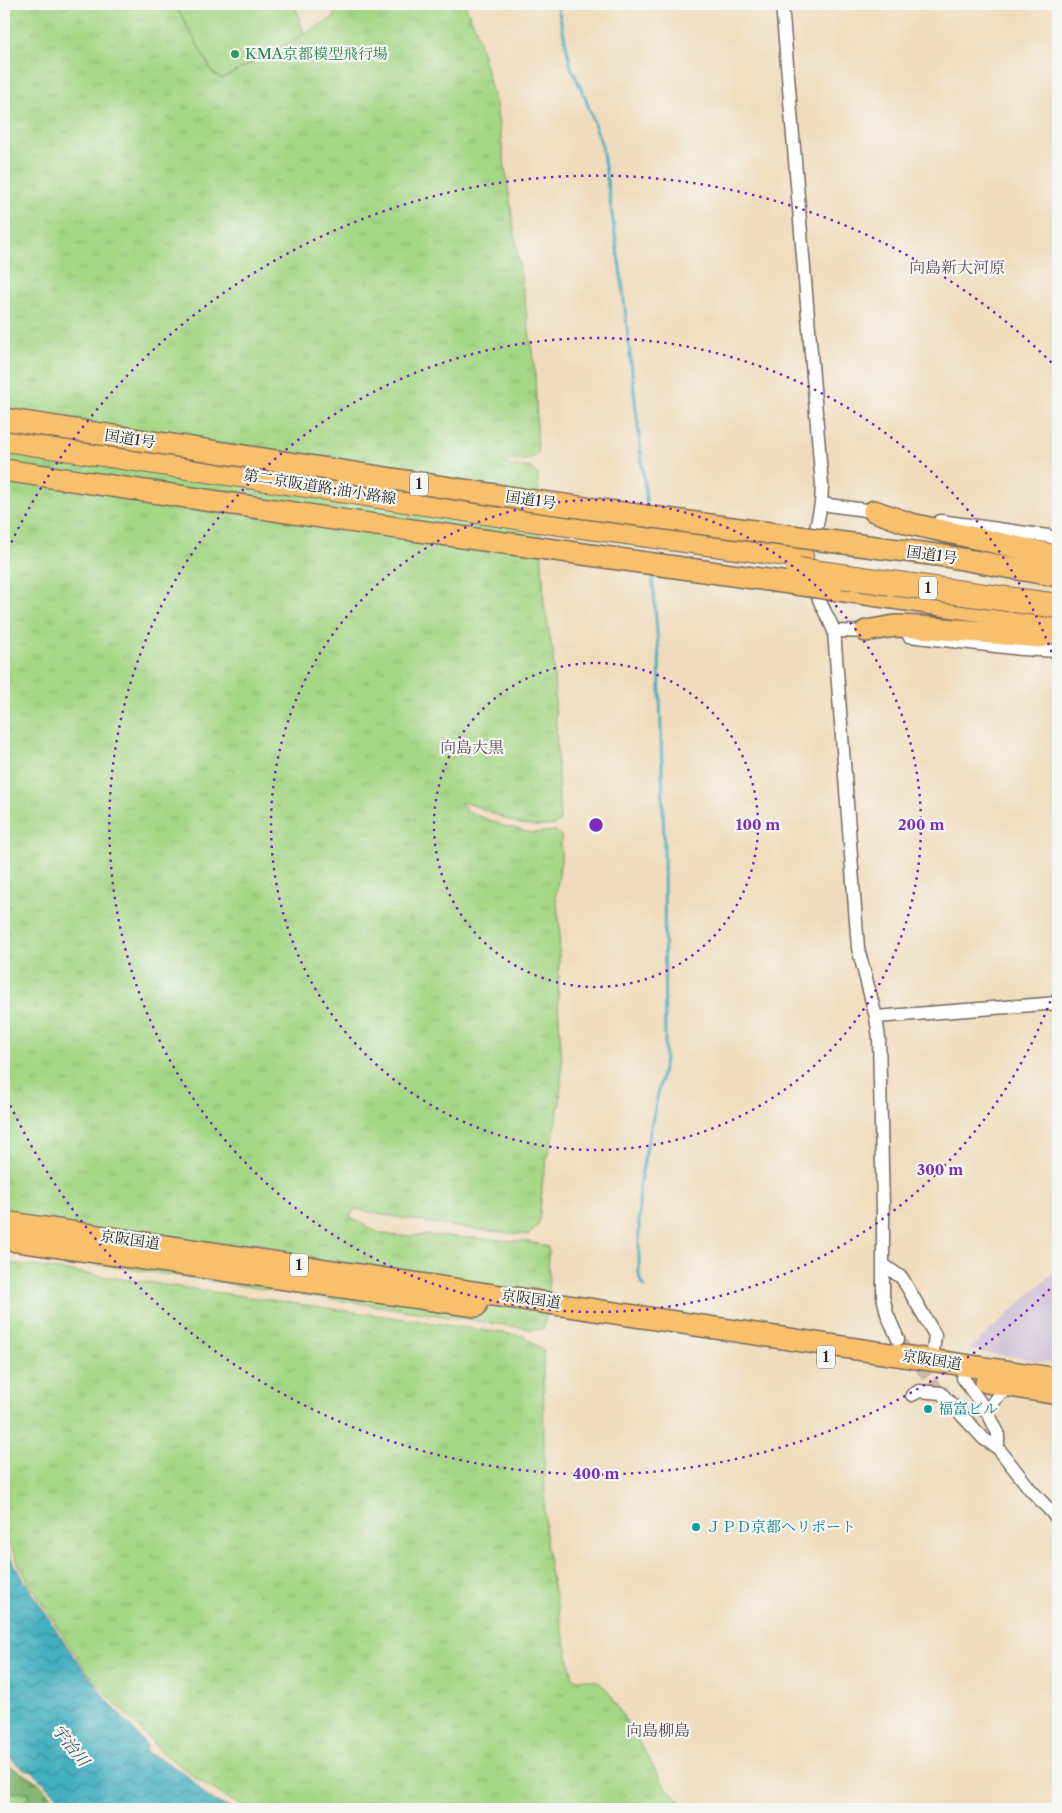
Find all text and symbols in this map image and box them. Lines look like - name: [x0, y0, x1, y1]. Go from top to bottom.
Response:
- place label: KMA京都模型飛行場: [245, 44, 388, 63]
- marker: KMA京都模型飛行場: [229, 48, 241, 60]
- district label: 向島新大河原: [909, 257, 1005, 277]
- street label: 国道1号: [103, 425, 157, 452]
- street label: 第二京阪道路;油小路線: [242, 465, 398, 508]
- road number: 1: [410, 472, 428, 496]
- street label: 国道1号: [504, 487, 558, 512]
- street label: 国道1号: [905, 542, 959, 567]
- road number: 1: [919, 576, 937, 600]
- district label: 向島大黒: [440, 737, 504, 757]
- text: 100 m: [736, 815, 780, 834]
- text: 200 m: [898, 815, 944, 834]
- centre of rings: [587, 816, 605, 834]
- text: 300 m: [917, 1160, 963, 1179]
- street label: 京阪国道: [99, 1226, 161, 1253]
- road number: 1: [290, 1254, 308, 1276]
- street label: 京阪国道: [500, 1285, 562, 1312]
- road number: 1: [817, 1345, 835, 1368]
- street label: 京阪国道: [901, 1345, 963, 1374]
- place label: 福富ビル: [938, 1399, 998, 1418]
- marker: 福富ビル: [922, 1403, 934, 1415]
- text: 400 m: [573, 1464, 619, 1483]
- place label: ＪＰＤ京都ヘリポート: [706, 1517, 856, 1536]
- marker: ＪＰＤ京都ヘリポート: [690, 1521, 702, 1533]
- water label: 宇治川: [48, 1720, 95, 1771]
- district label: 向島柳島: [626, 1720, 690, 1740]

